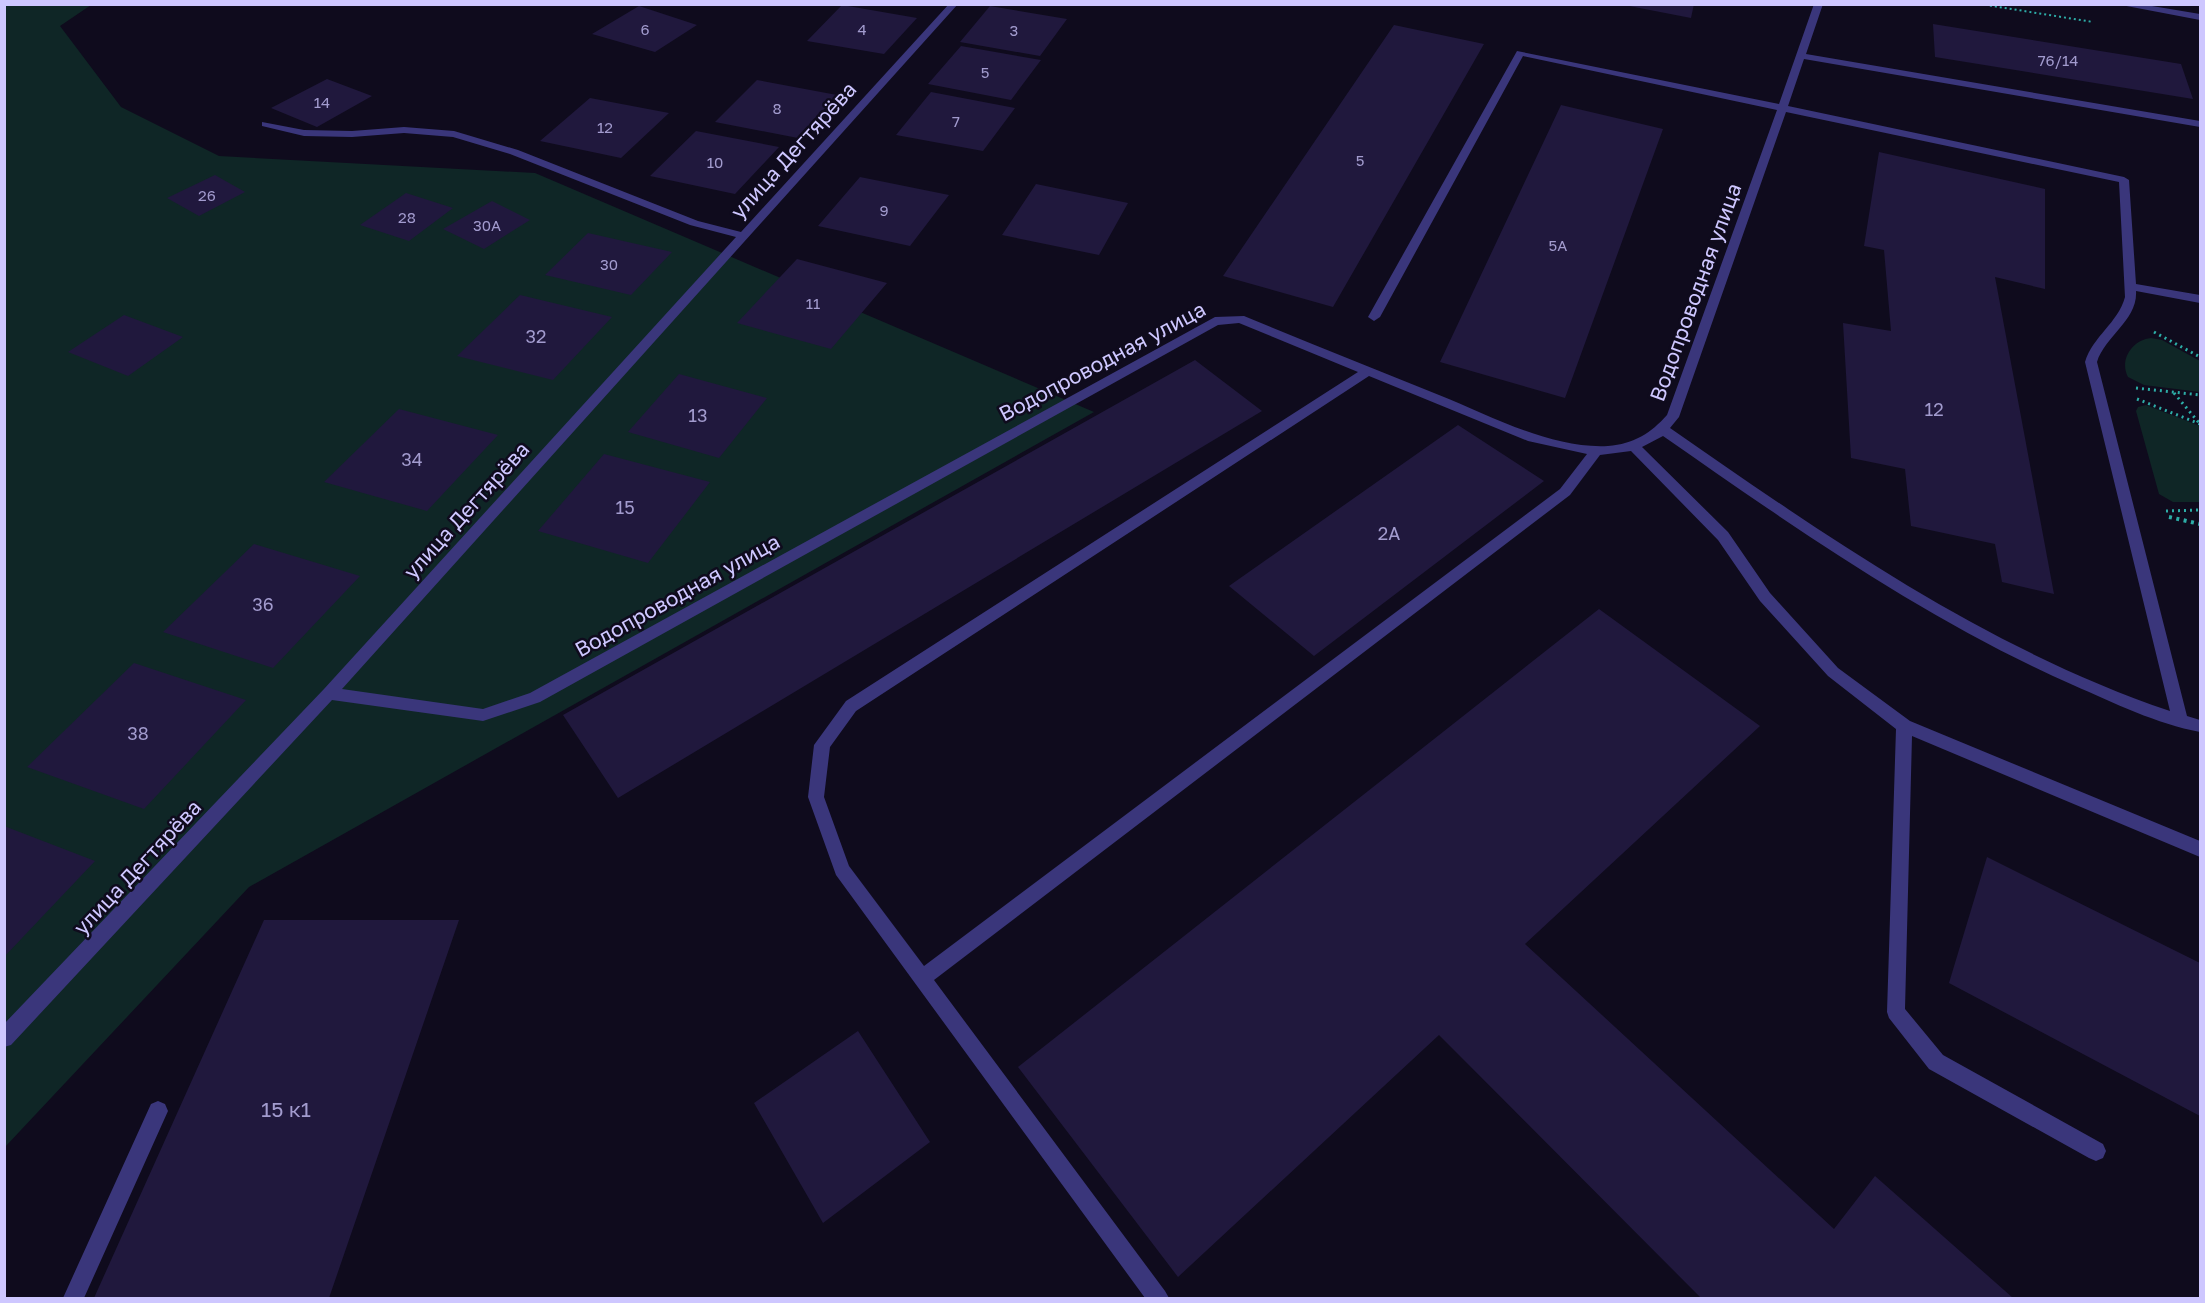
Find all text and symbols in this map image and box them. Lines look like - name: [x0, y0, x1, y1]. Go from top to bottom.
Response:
- house number: 6: [640, 20, 650, 38]
- house number: 4: [857, 20, 867, 38]
- house number: 3: [1010, 21, 1018, 39]
- house number: 76/14: [2038, 51, 2078, 69]
- house number: 5: [981, 63, 989, 81]
- street label: улица Дегтярёва: [725, 76, 861, 224]
- house number: 14: [314, 93, 330, 111]
- house number: 8: [772, 99, 782, 117]
- house number: 7: [952, 112, 960, 130]
- house number: 12: [597, 118, 613, 136]
- house number: 5: [1356, 151, 1364, 169]
- house number: 10: [707, 153, 723, 171]
- street label: Водопроводная улица: [1643, 179, 1747, 405]
- house number: 26: [198, 186, 216, 204]
- house number: 9: [879, 201, 889, 219]
- house number: 28: [398, 208, 416, 226]
- house number: 30А: [473, 216, 501, 234]
- house number: 5А: [1549, 236, 1567, 254]
- house number: 30: [600, 255, 618, 273]
- house number: 11: [806, 294, 820, 312]
- street label: Водопроводная улица: [994, 295, 1210, 427]
- house number: 32: [526, 325, 546, 347]
- house number: 12: [1924, 398, 1944, 420]
- house number: 13: [688, 404, 708, 426]
- street label: улица Дегтярёва: [398, 436, 534, 584]
- house number: 34: [401, 448, 423, 470]
- house number: 15: [615, 496, 635, 518]
- house number: 2А: [1378, 522, 1400, 544]
- street label: Водопроводная улица: [570, 528, 784, 662]
- house number: 36: [252, 593, 274, 615]
- house number: 38: [127, 722, 149, 744]
- street label: улица Дегтярёва: [68, 794, 206, 940]
- house number: 15 к1: [261, 1096, 311, 1122]

